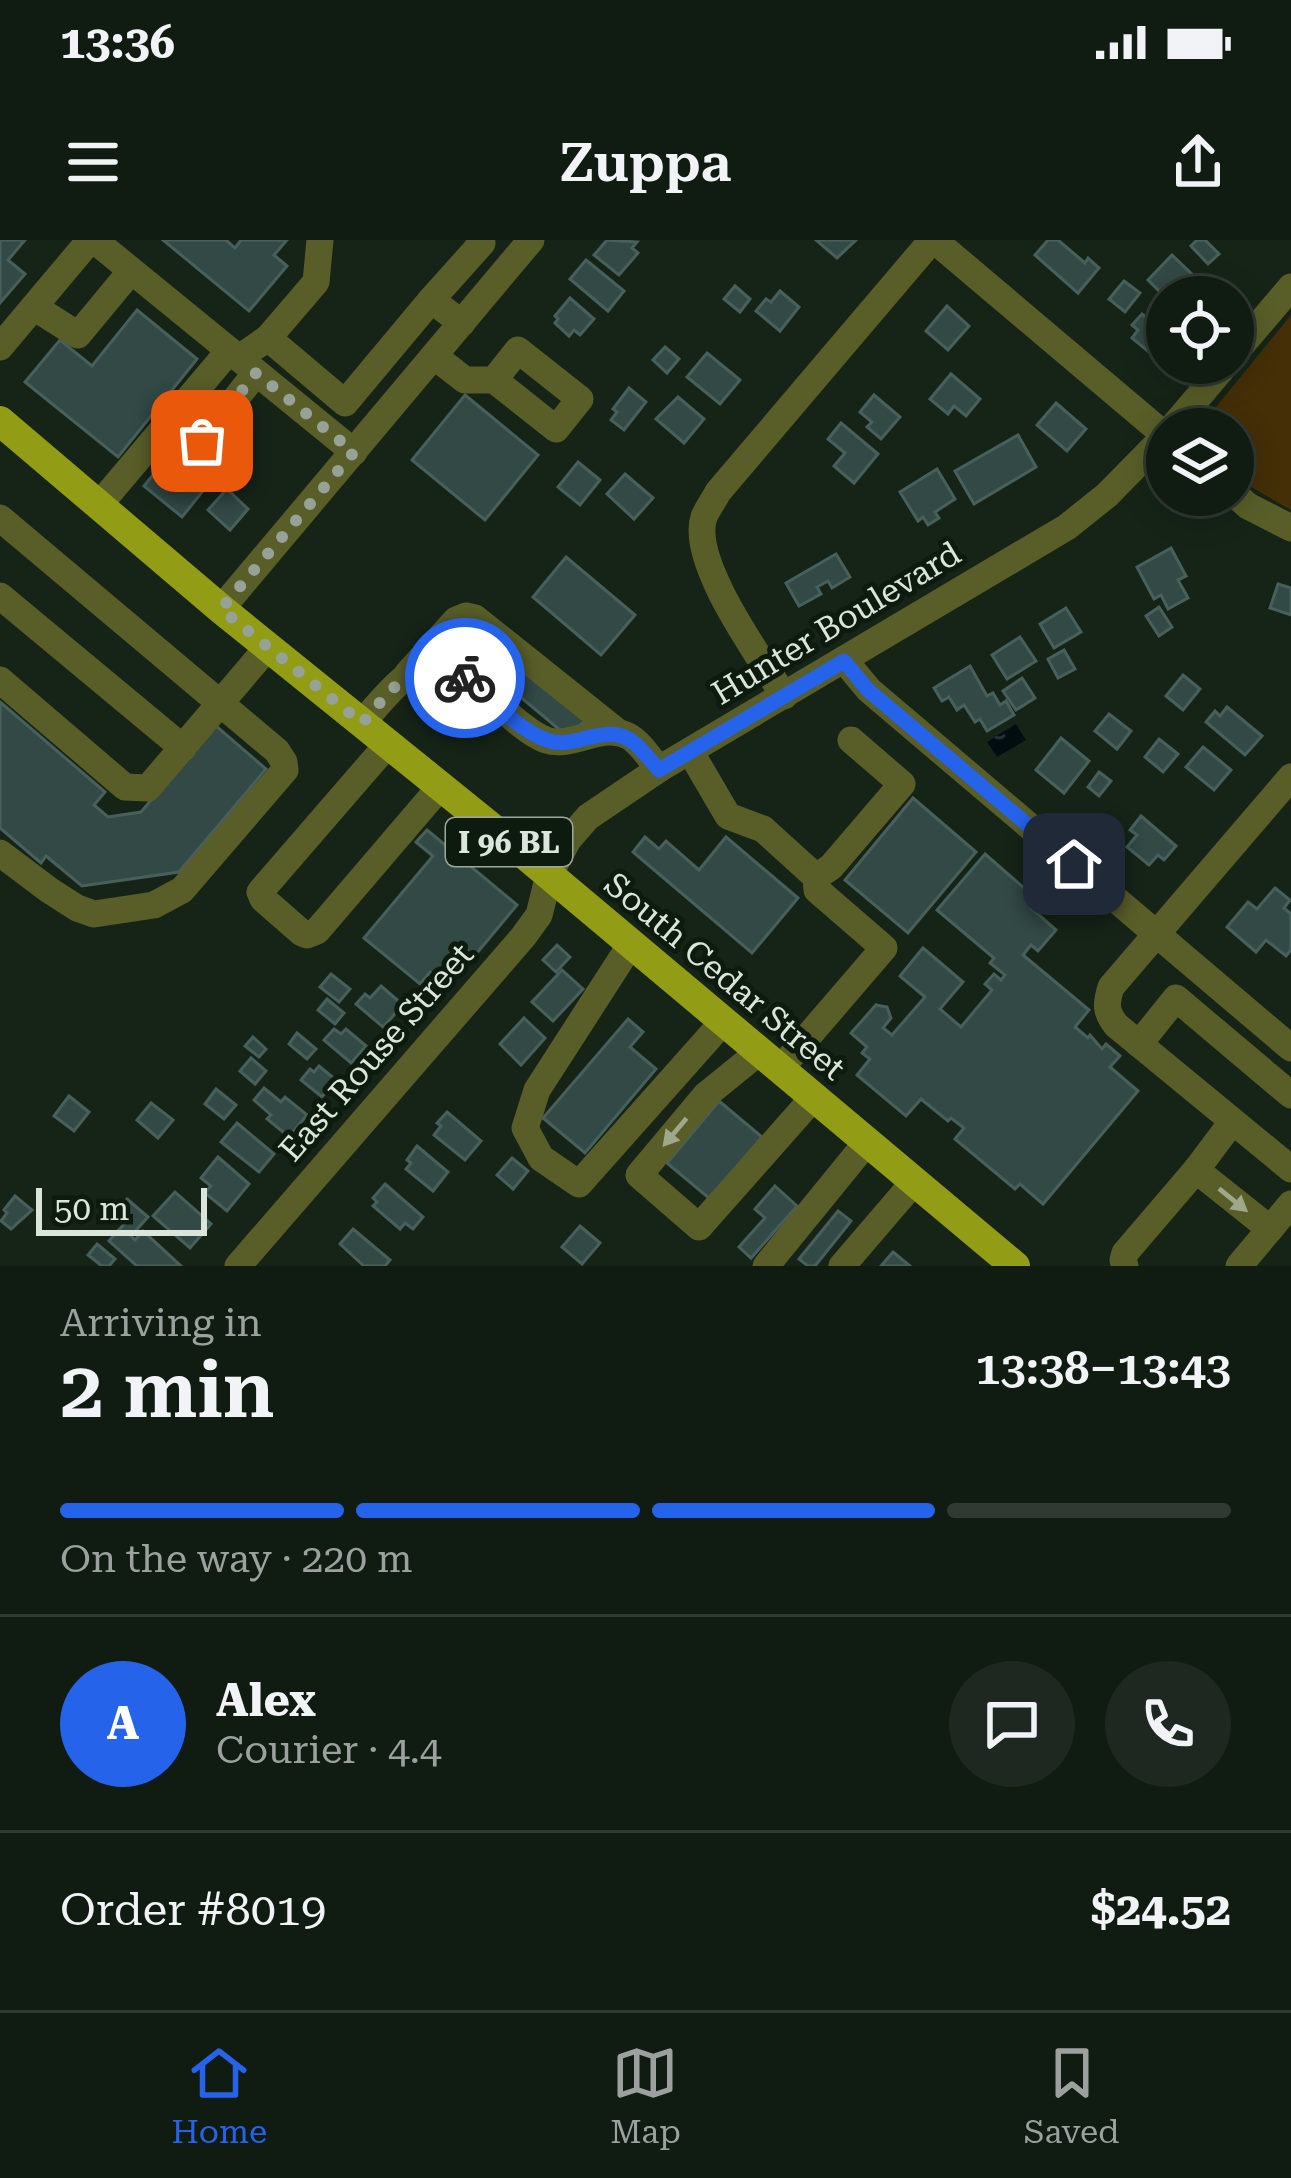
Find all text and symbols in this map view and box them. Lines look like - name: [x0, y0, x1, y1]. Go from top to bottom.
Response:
- text: 13:36: [60, 16, 175, 69]
- icon: menu: [60, 129, 126, 195]
- icon: share: [1165, 129, 1231, 195]
- text: Zuppa: [560, 131, 731, 194]
- map controls: [1146, 276, 1254, 516]
- button: locate: [1146, 276, 1254, 384]
- pin: [151, 390, 253, 492]
- icon: bag: [169, 408, 235, 474]
- button: layers: [1146, 408, 1254, 516]
- street label: Hunter Boulevard: [705, 533, 967, 713]
- courier: [405, 618, 525, 738]
- icon: bike: [432, 645, 498, 711]
- pin: [1023, 813, 1125, 915]
- road number: I 96 BL: [446, 818, 572, 866]
- icon: home: [1041, 831, 1107, 897]
- street label: South Cedar Street: [597, 864, 853, 1088]
- street label: East Rouse Street: [271, 935, 481, 1169]
- one-way arrow: [663, 1117, 688, 1148]
- scale bar: [36, 1182, 207, 1235]
- one-way arrow: [1217, 1187, 1248, 1212]
- text: 50 m: [54, 1189, 129, 1228]
- text: Arriving in: [60, 1300, 262, 1346]
- text: 13:38–13:43: [975, 1342, 1231, 1395]
- text: 2 min: [60, 1345, 275, 1436]
- text: On the way · 220 m: [60, 1536, 412, 1582]
- button: chat: [949, 1661, 1075, 1787]
- button: phone: [1105, 1661, 1231, 1787]
- text: Alex: [216, 1674, 316, 1727]
- text: A: [107, 1697, 139, 1750]
- text: Courier · 4.4: [216, 1727, 442, 1773]
- text: Order #8019: [60, 1883, 326, 1936]
- text: $24.52: [1091, 1883, 1231, 1936]
- tab: Home: [172, 2040, 267, 2151]
- tab: Map: [610, 2040, 681, 2151]
- tab: Saved: [1024, 2040, 1119, 2151]

